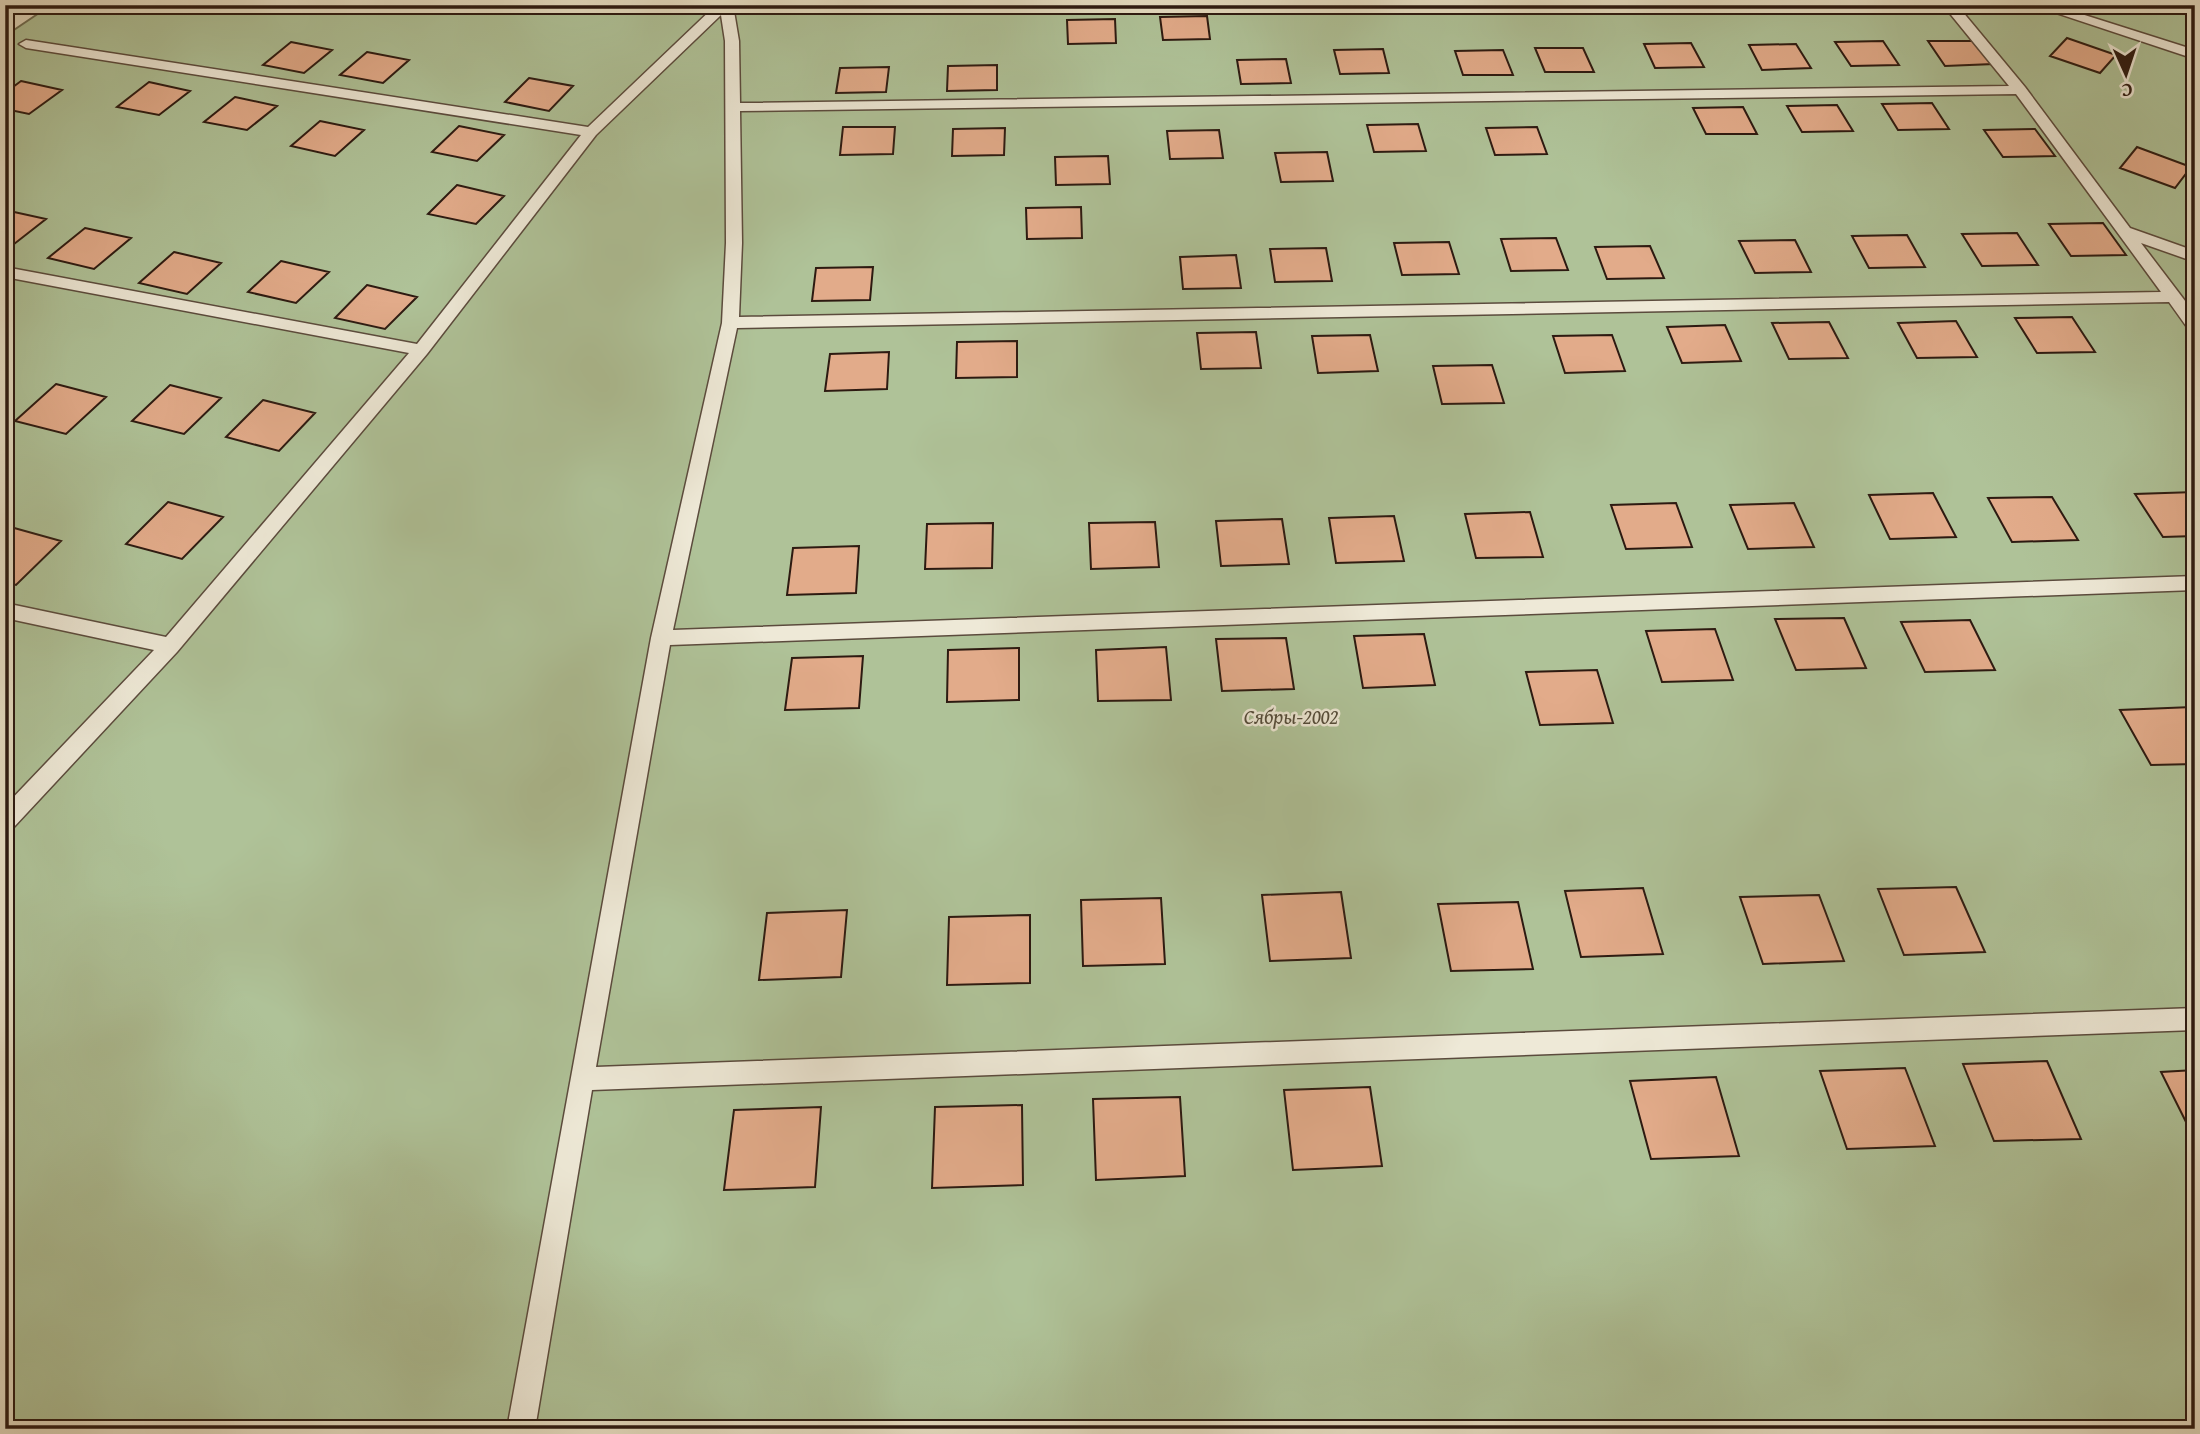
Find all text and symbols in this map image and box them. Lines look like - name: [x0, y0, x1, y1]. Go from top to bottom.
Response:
- north arrow: [2092, 38, 2162, 108]
- text: С: [2121, 77, 2133, 105]
- park label: Сябры-2002: [1244, 701, 1339, 732]

